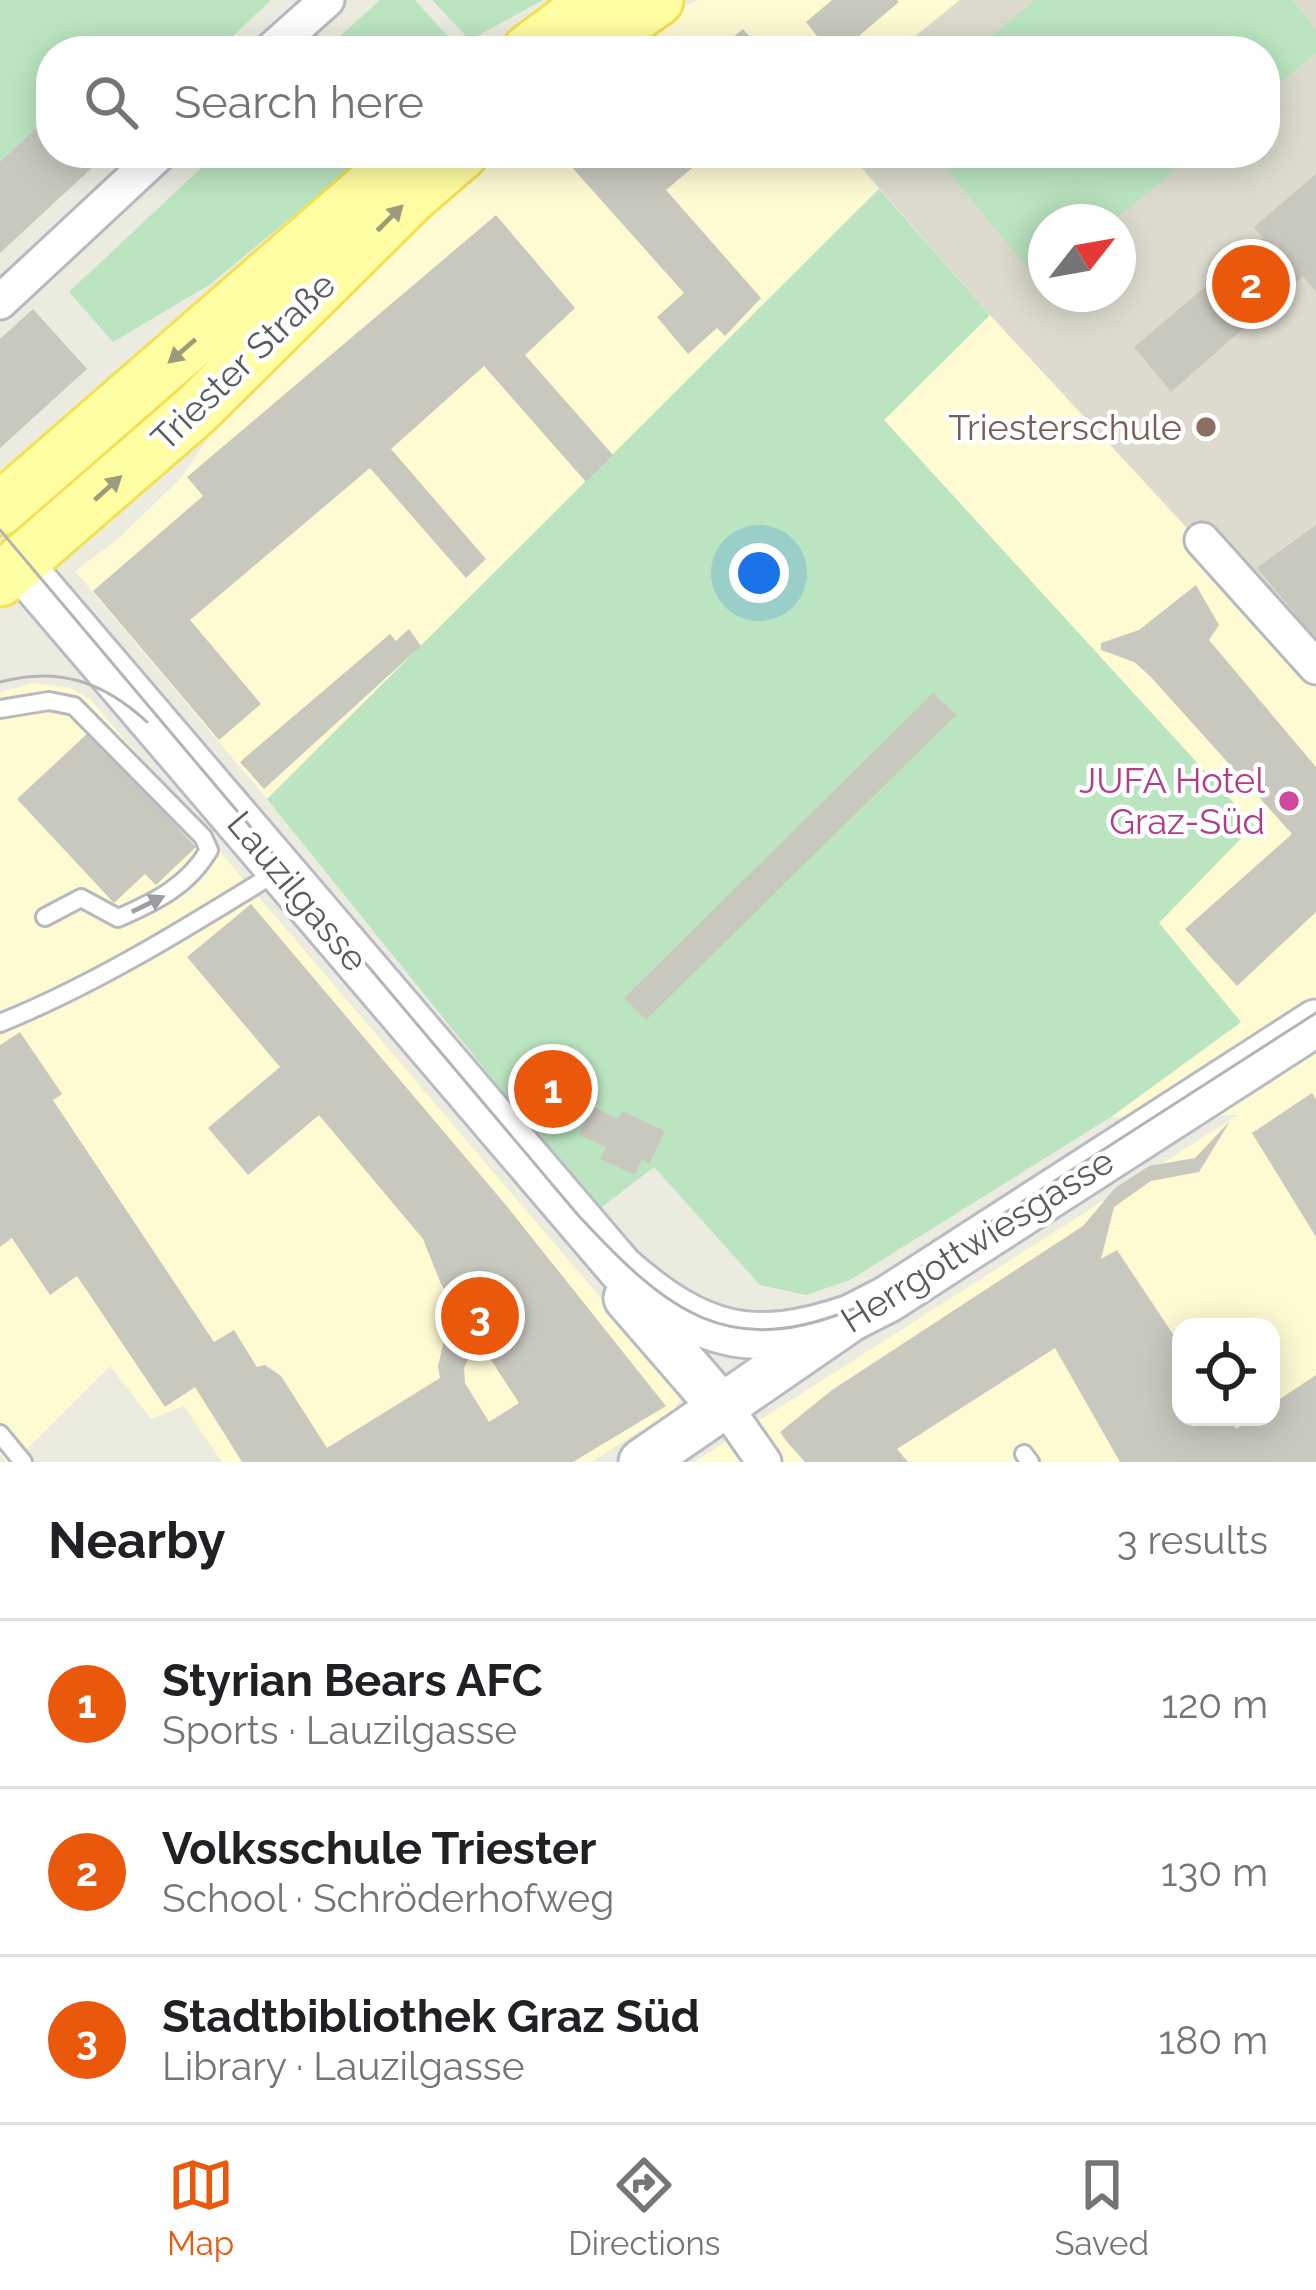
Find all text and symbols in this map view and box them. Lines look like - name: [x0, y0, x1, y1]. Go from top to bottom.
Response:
- search box: [36, 36, 1280, 168]
- icon: search: [78, 69, 144, 135]
- text: Search here: [174, 76, 424, 129]
- north arrow: [1028, 204, 1136, 312]
- one-way arrow: [375, 205, 403, 233]
- pin: 2: [1212, 239, 1290, 329]
- street label: Triester Straße: [143, 263, 343, 459]
- one-way arrow: [167, 338, 197, 364]
- place label: Triesterschule: [948, 406, 1182, 448]
- marker: Triesterschule: [1193, 414, 1219, 440]
- one-way arrow: [94, 475, 123, 502]
- your location: [729, 543, 789, 603]
- place label: JUFA Hotel Graz-Süd: [1079, 759, 1265, 842]
- marker: JUFA Hotel Graz-Süd: [1276, 788, 1302, 814]
- street label: Lauzilgasse: [219, 803, 377, 979]
- one-way arrow: [131, 894, 166, 914]
- pin: 1: [514, 1044, 592, 1134]
- street label: Herrgottwiesgasse: [833, 1139, 1121, 1341]
- pin: 3: [441, 1271, 519, 1361]
- map controls: [1172, 1318, 1280, 1426]
- button: locate: [1172, 1318, 1280, 1426]
- text: Nearby: [48, 1510, 225, 1570]
- text: 3 results: [1117, 1517, 1268, 1563]
- text: Styrian Bears AFC: [162, 1654, 543, 1707]
- text: 1: [77, 1681, 97, 1727]
- text: 120 m: [1161, 1681, 1268, 1727]
- text: Sports · Lauzilgasse: [162, 1707, 517, 1753]
- text: Volksschule Triester: [162, 1822, 596, 1875]
- text: 2: [76, 1849, 98, 1895]
- text: 130 m: [1161, 1849, 1268, 1895]
- text: School · Schröderhofweg: [162, 1875, 614, 1921]
- text: Stadtbibliothek Graz Süd: [162, 1990, 700, 2043]
- text: 3: [76, 2017, 98, 2063]
- text: 180 m: [1159, 2017, 1268, 2063]
- text: Library · Lauzilgasse: [162, 2043, 525, 2089]
- tab: Map: [167, 2152, 234, 2263]
- tab: Directions: [568, 2152, 721, 2263]
- tab: Saved: [1055, 2152, 1149, 2263]

